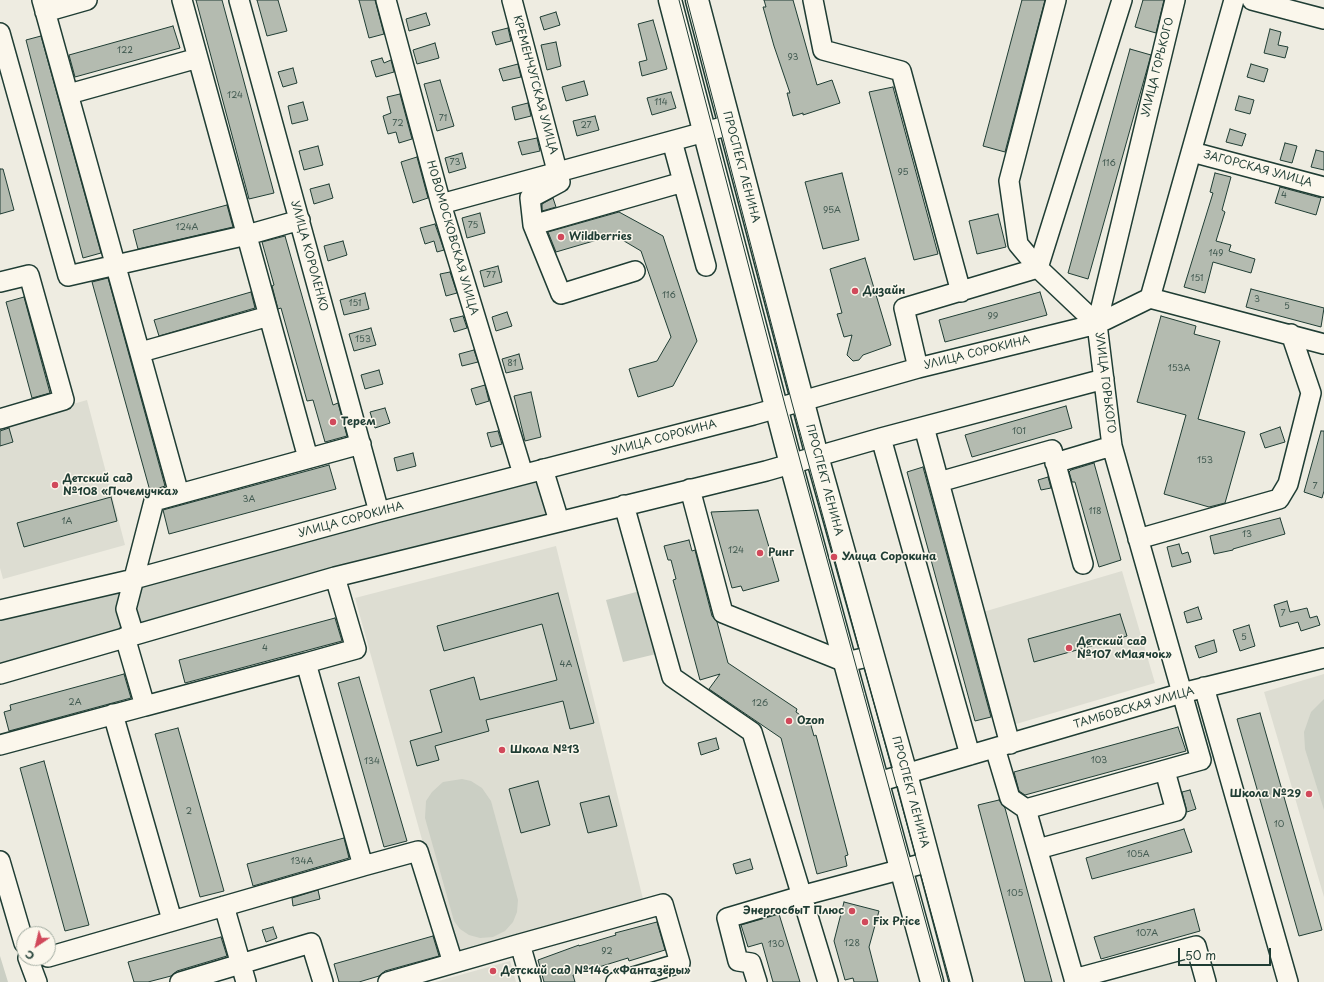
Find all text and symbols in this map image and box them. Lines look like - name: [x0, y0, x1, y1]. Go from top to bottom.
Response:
- street label: КРЕМЕНЧУГСКАЯ УЛИЦА: [510, 14, 560, 156]
- street label: УЛИЦА ГОРЬКОГО: [1139, 16, 1177, 118]
- house number: 122: [117, 46, 133, 56]
- house number: 93: [788, 53, 798, 63]
- house number: 124: [227, 91, 243, 101]
- house number: 114: [654, 98, 668, 108]
- street label: ПРОСПЕКТ ЛЕНИНА: [720, 110, 762, 224]
- house number: 71: [439, 114, 447, 124]
- house number: 72: [392, 119, 404, 129]
- house number: 27: [580, 121, 592, 131]
- street label: ЗАГОРСКАЯ УЛИЦА: [1202, 148, 1314, 190]
- house number: 73: [450, 158, 460, 168]
- street label: НОВОМОСКОВСКАЯ УЛИЦА: [424, 159, 480, 317]
- house number: 116: [1102, 159, 1116, 169]
- house number: 95: [897, 168, 909, 178]
- house number: 4: [1281, 191, 1287, 201]
- street label: УЛИЦА КОРОЛЕНКО: [288, 199, 330, 313]
- house number: 95А: [823, 206, 841, 216]
- house number: 75: [468, 221, 478, 231]
- house number: 124А: [175, 223, 199, 233]
- place label: Wildberries: [569, 230, 632, 244]
- marker: Wildberries: [556, 232, 566, 242]
- house number: 149: [1208, 249, 1224, 259]
- house number: 77: [486, 271, 496, 281]
- house number: 151: [1190, 274, 1204, 284]
- place label: Дизайн: [863, 284, 906, 298]
- marker: Дизайн: [850, 286, 860, 296]
- house number: 116: [662, 291, 676, 301]
- house number: 3: [1254, 295, 1260, 305]
- house number: 151: [348, 299, 362, 309]
- house number: 5: [1284, 302, 1290, 312]
- house number: 99: [988, 312, 998, 322]
- street label: УЛИЦА ГОРЬКОГО: [1092, 332, 1118, 434]
- street label: УЛИЦА СОРОКИНА: [923, 333, 1031, 373]
- house number: 153: [355, 335, 371, 345]
- house number: 81: [507, 359, 517, 369]
- house number: 153А: [1168, 364, 1190, 374]
- place label: Терем: [341, 415, 376, 429]
- marker: Терем: [328, 417, 338, 427]
- street label: УЛИЦА СОРОКИНА: [610, 418, 718, 458]
- street label: ПРОСПЕКТ ЛЕНИНА: [803, 423, 845, 537]
- house number: 101: [1012, 427, 1026, 437]
- house number: 153: [1197, 456, 1213, 466]
- place label: Детский сад №108 «Почемучка»: [63, 472, 178, 498]
- marker: Детский сад №108 «Почемучка»: [50, 480, 60, 490]
- house number: 7: [1312, 482, 1318, 492]
- house number: 3А: [243, 495, 255, 505]
- street label: УЛИЦА СОРОКИНА: [297, 500, 405, 540]
- house number: 118: [1088, 507, 1102, 517]
- house number: 1А: [62, 517, 72, 527]
- house number: 13: [1242, 530, 1252, 540]
- house number: 124: [728, 546, 744, 556]
- place label: Ринг: [768, 546, 794, 560]
- marker: Ринг: [755, 548, 765, 558]
- place label: Улица Сорокина: [842, 550, 937, 564]
- marker: Улица Сорокина: [829, 552, 839, 562]
- house number: 7: [1280, 609, 1286, 619]
- house number: 5: [1241, 633, 1247, 643]
- place label: Детский сад №107 «Маячок»: [1077, 635, 1172, 661]
- marker: Детский сад №107 «Маячок»: [1064, 643, 1074, 653]
- house number: 4: [262, 644, 268, 654]
- house number: 4А: [560, 660, 572, 670]
- street label: ТАМБОВСКАЯ УЛИЦА: [1072, 684, 1196, 732]
- house number: 2А: [68, 698, 82, 708]
- house number: 126: [752, 699, 768, 709]
- place label: Ozon: [797, 714, 825, 728]
- marker: Ozon: [784, 716, 794, 726]
- street label: ПРОСПЕКТ ЛЕНИНА: [889, 735, 931, 849]
- place label: Школа №13: [510, 743, 580, 757]
- marker: Школа №13: [497, 745, 507, 755]
- house number: 103: [1091, 756, 1107, 766]
- house number: 134: [364, 757, 380, 767]
- place label: Школа №29: [1230, 787, 1301, 801]
- marker: Школа №29: [1304, 789, 1314, 799]
- house number: 2: [186, 807, 192, 817]
- house number: 10: [1274, 820, 1284, 830]
- house number: 105А: [1126, 850, 1150, 860]
- house number: 134А: [291, 857, 313, 867]
- house number: 105: [1007, 889, 1023, 899]
- place label: ЭнергосбыТ Плюс: [743, 904, 844, 918]
- marker: ЭнергосбыТ Плюс: [847, 906, 857, 916]
- place label: Fix Price: [873, 915, 920, 929]
- marker: Fix Price: [860, 917, 870, 927]
- north arrow: [16, 926, 56, 966]
- house number: 107А: [1136, 929, 1158, 939]
- house number: 128: [844, 939, 860, 949]
- house number: 130: [768, 940, 784, 950]
- scale bar: [1180, 940, 1273, 966]
- text: С: [21, 946, 38, 965]
- text: 50 m: [1185, 946, 1216, 964]
- house number: 92: [601, 947, 613, 957]
- place label: Детский сад №146 «Фантазёры»: [501, 964, 691, 978]
- marker: Детский сад №146 «Фантазёры»: [488, 966, 498, 976]

